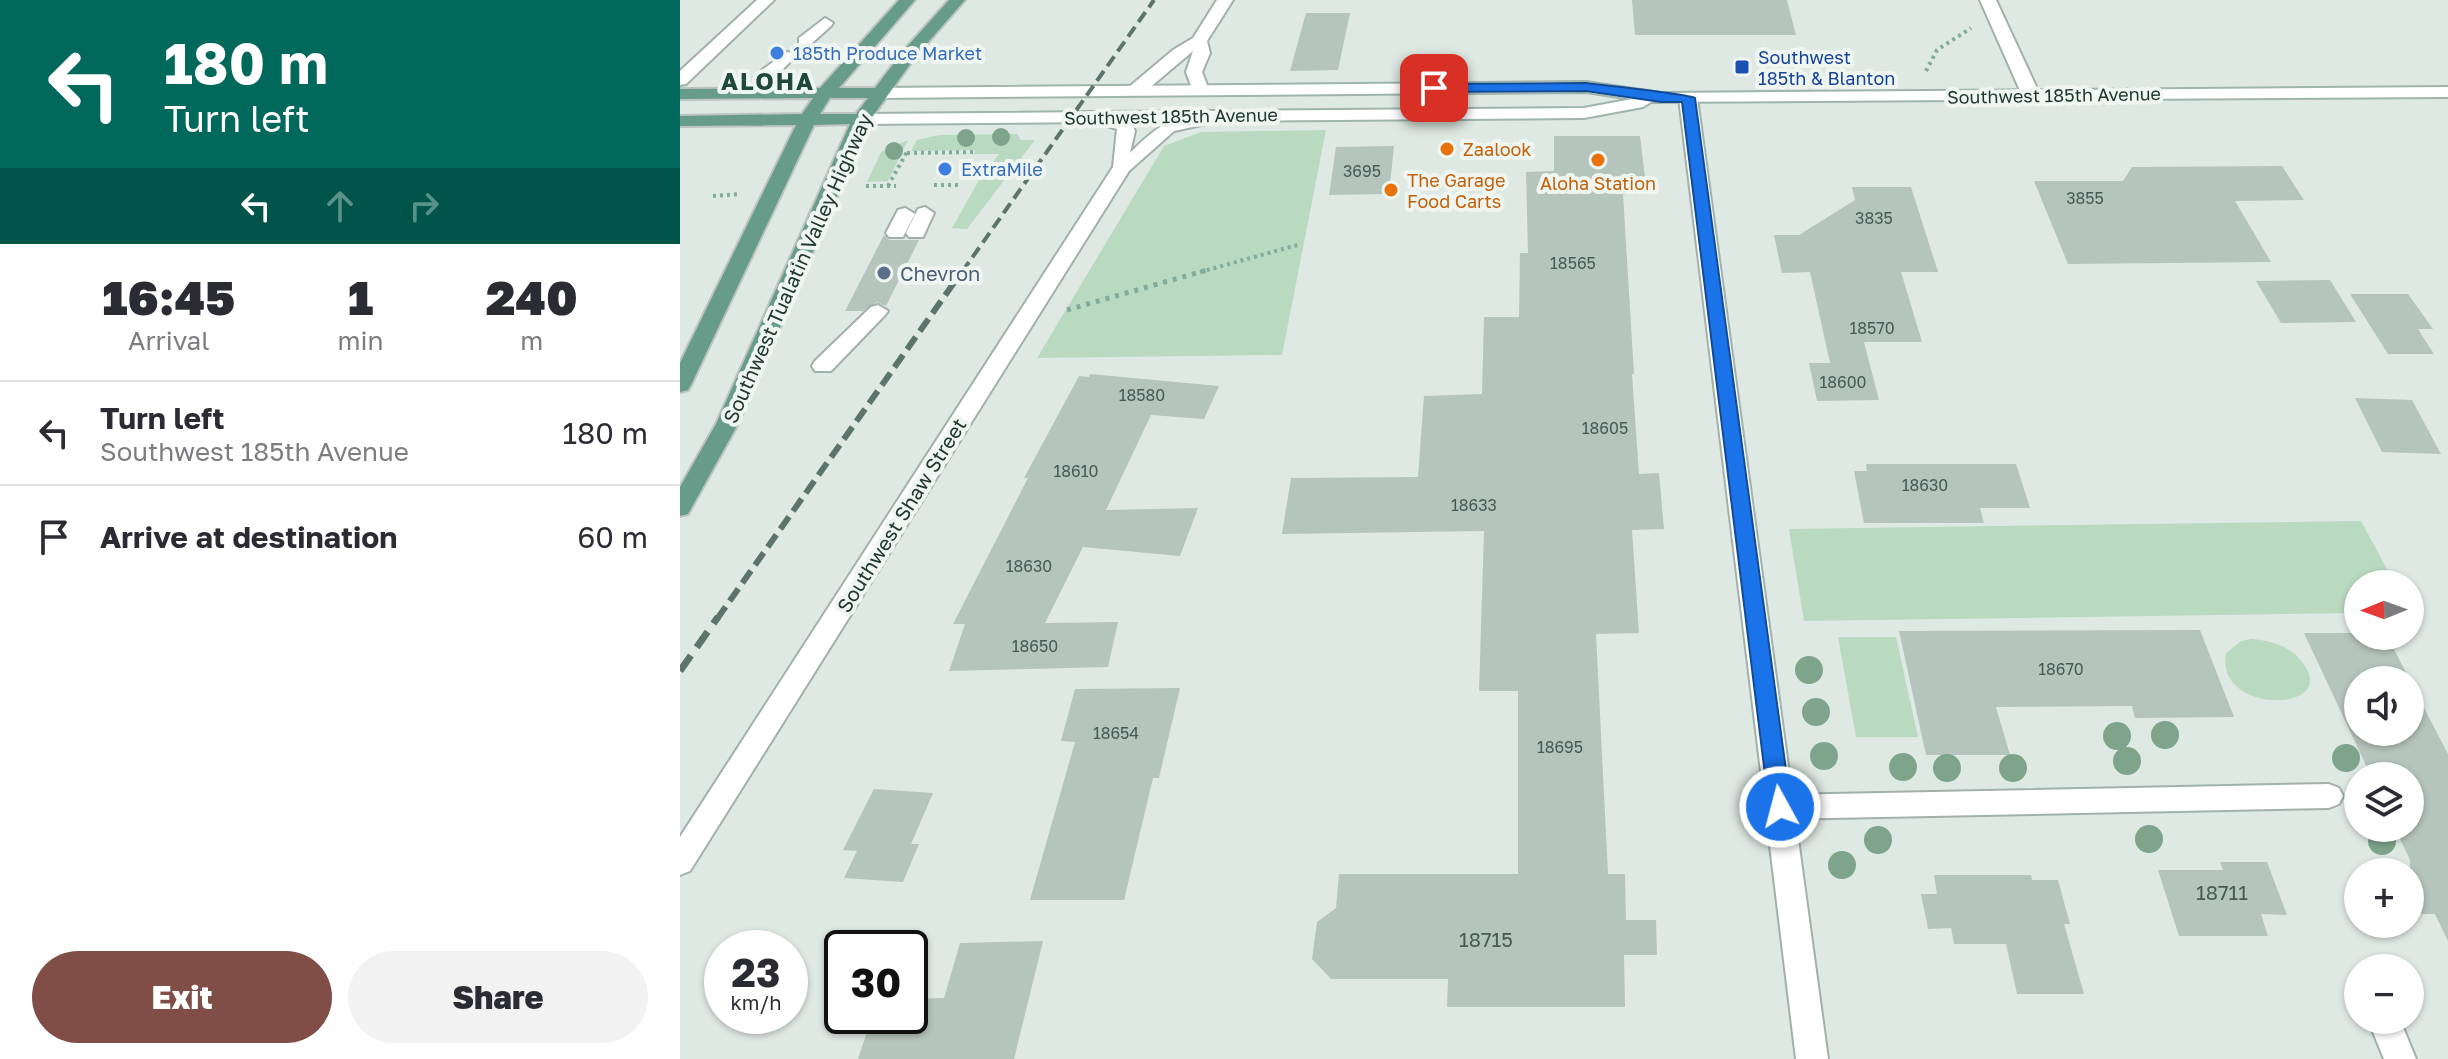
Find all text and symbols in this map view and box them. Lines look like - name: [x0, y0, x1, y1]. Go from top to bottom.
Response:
- text: 180 m: [164, 29, 328, 96]
- icon: left: [32, 32, 136, 136]
- place label: 185th Produce Market: [793, 42, 982, 64]
- marker: 185th Produce Market: [768, 44, 786, 62]
- place label: Southwest 185th & Blanton: [1758, 46, 1895, 89]
- pin: [1400, 54, 1468, 122]
- marker: Southwest 185th & Blanton: [1733, 58, 1751, 76]
- district label: ALOHA: [721, 66, 815, 95]
- icon: arrive: [1412, 66, 1456, 110]
- street label: Southwest 185th Avenue: [1947, 82, 2161, 108]
- text: Turn left: [164, 97, 310, 140]
- street label: Southwest 185th Avenue: [1064, 103, 1278, 129]
- street label: Southwest Tualatin Valley Highway: [718, 109, 876, 427]
- place label: Zaalook: [1463, 138, 1532, 160]
- marker: Zaalook: [1438, 140, 1456, 158]
- marker: Aloha Station: [1589, 151, 1607, 169]
- place label: ExtraMile: [961, 158, 1043, 180]
- marker: ExtraMile: [936, 160, 954, 178]
- house number: 3695: [1343, 161, 1381, 181]
- place label: The Garage Food Carts: [1407, 169, 1506, 212]
- place label: Aloha Station: [1540, 172, 1656, 194]
- marker: The Garage Food Carts: [1382, 181, 1400, 199]
- icon: left: [234, 184, 278, 228]
- icon: ahead: [318, 184, 362, 228]
- icon: right: [402, 184, 446, 228]
- house number: 3855: [2066, 188, 2104, 208]
- house number: 3835: [1855, 208, 1893, 228]
- house number: 18565: [1550, 253, 1596, 273]
- place label: Chevron: [900, 261, 980, 285]
- marker: Chevron: [875, 264, 893, 282]
- text: 16:45: [102, 268, 235, 326]
- text: 1: [348, 268, 373, 326]
- text: 240: [486, 268, 578, 326]
- house number: 18570: [1849, 318, 1895, 338]
- text: Arrival: [128, 325, 210, 356]
- text: min: [338, 325, 384, 356]
- text: m: [520, 325, 543, 356]
- house number: 18600: [1819, 372, 1867, 392]
- house number: 18580: [1119, 385, 1165, 405]
- text: Turn left: [100, 400, 225, 436]
- icon: left: [32, 411, 76, 455]
- street label: Southwest Shaw Street: [831, 413, 971, 617]
- text: 180 m: [563, 415, 648, 451]
- house number: 18605: [1582, 418, 1628, 438]
- text: Southwest 185th Avenue: [100, 436, 409, 467]
- house number: 18610: [1054, 461, 1098, 481]
- house number: 18630: [1902, 475, 1948, 495]
- house number: 18633: [1451, 495, 1497, 515]
- icon: arrive: [32, 515, 76, 559]
- text: Arrive at destination: [100, 519, 397, 555]
- text: 60 m: [577, 519, 648, 555]
- house number: 18630: [1006, 556, 1052, 576]
- north arrow: [2344, 570, 2424, 650]
- map controls: [2344, 570, 2424, 1034]
- house number: 18650: [1012, 636, 1058, 656]
- house number: 18670: [2038, 659, 2084, 679]
- button: sound: [2344, 666, 2424, 746]
- house number: 18654: [1093, 723, 1139, 743]
- house number: 18695: [1537, 737, 1583, 757]
- button: layers: [2344, 762, 2424, 842]
- position arrow: [1738, 765, 1822, 849]
- button: +: [2344, 858, 2424, 938]
- house number: 18711: [2196, 880, 2248, 904]
- house number: 18715: [1459, 927, 1513, 951]
- speed limit sign: 30: [824, 930, 928, 1034]
- text: 23: [732, 948, 780, 996]
- button: Exit: [32, 951, 332, 1043]
- button: Share: [348, 951, 648, 1043]
- button: −: [2344, 954, 2424, 1034]
- text: km/h: [731, 990, 781, 1014]

